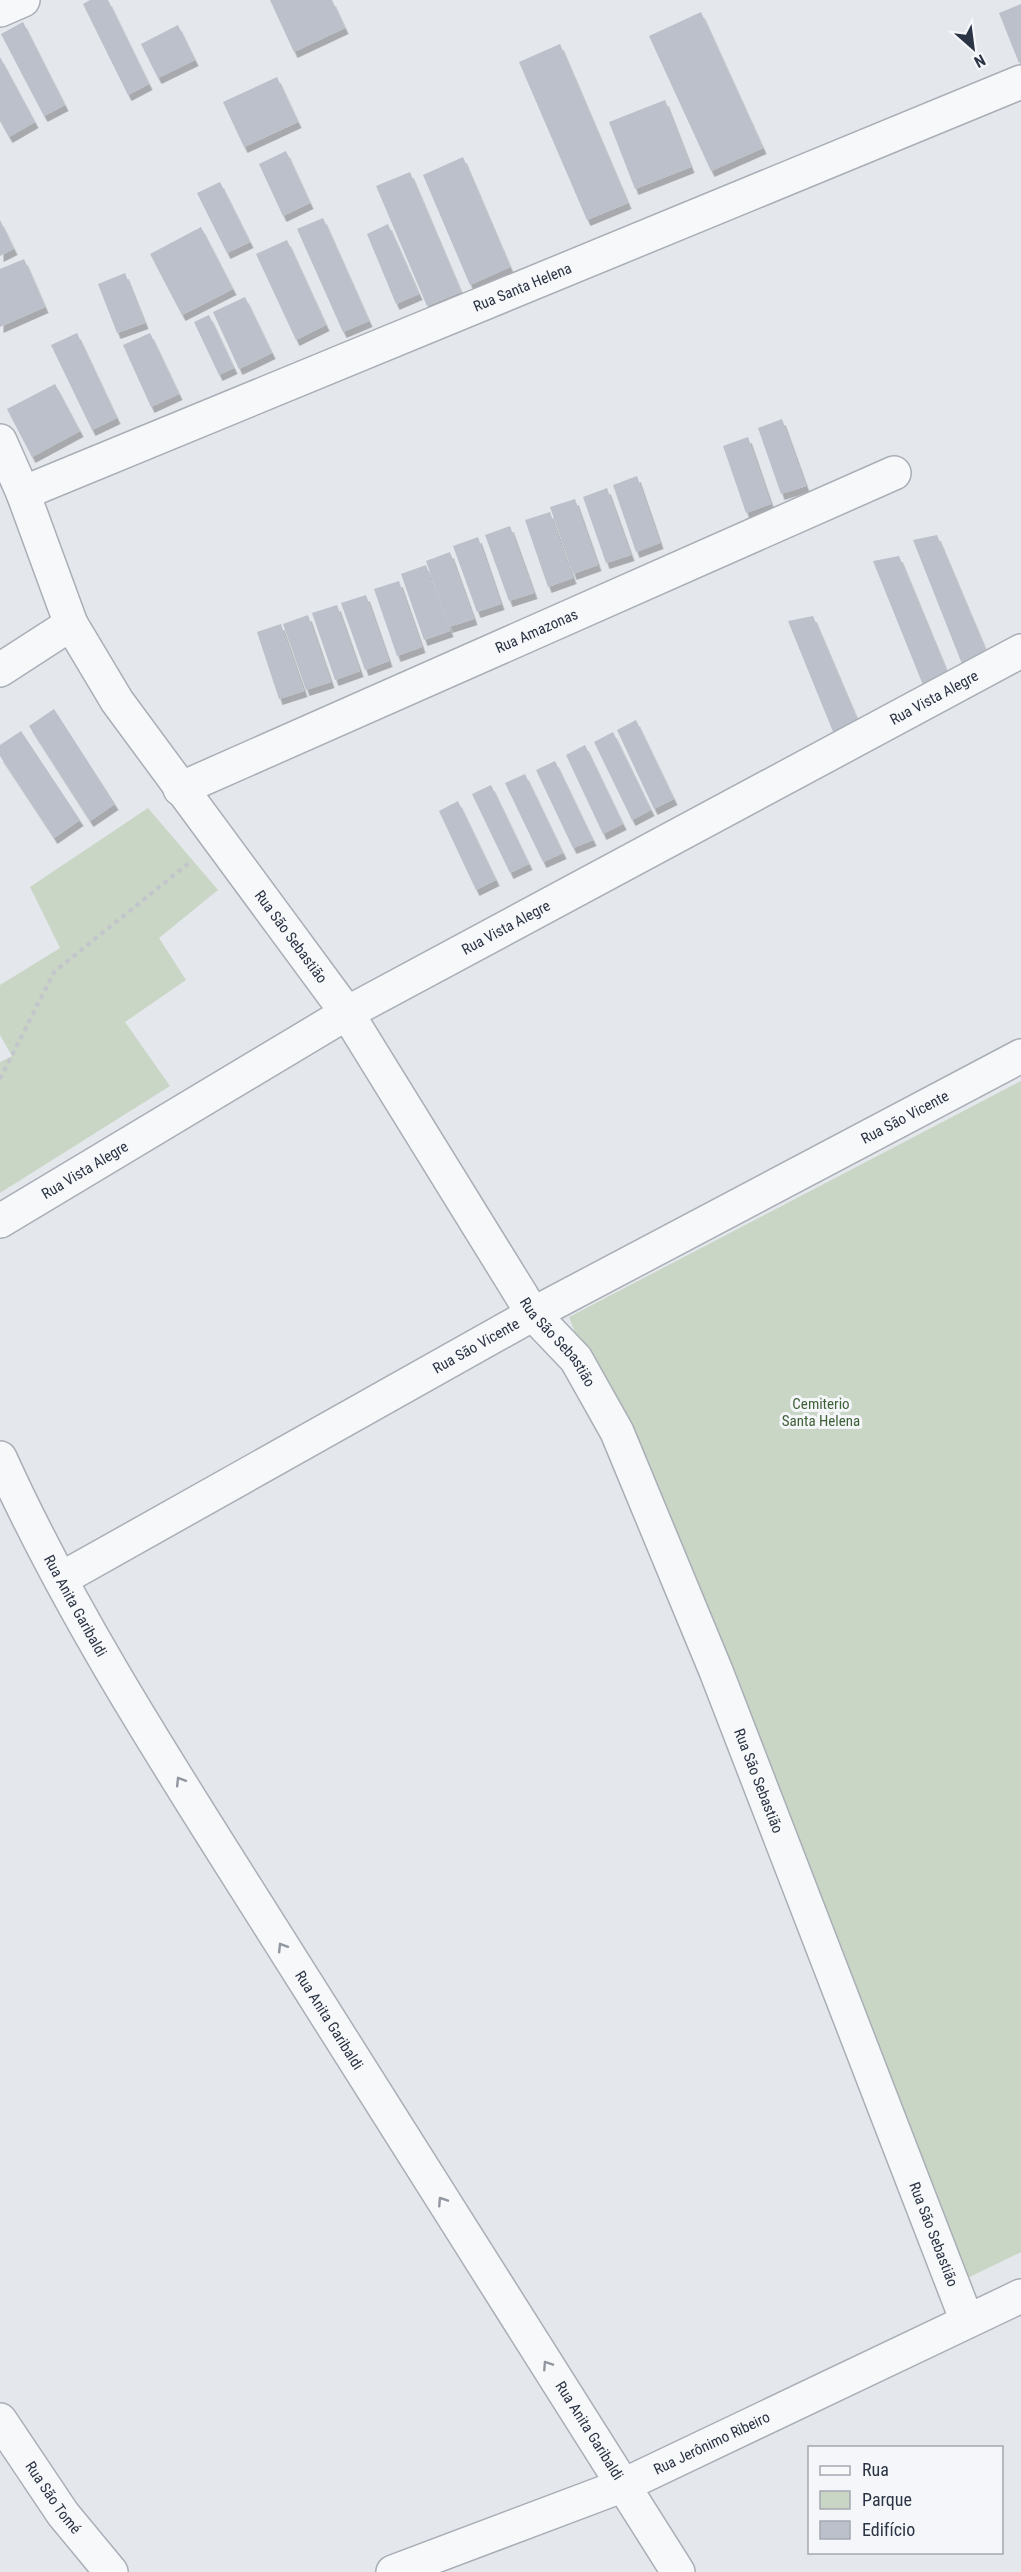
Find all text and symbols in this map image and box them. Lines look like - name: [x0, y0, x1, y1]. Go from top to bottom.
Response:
- north arrow: [943, 18, 1003, 78]
- text: N: [971, 50, 989, 71]
- street label: Rua Santa Helena: [471, 259, 574, 316]
- street label: Rua Amazonas: [493, 605, 581, 657]
- street label: Rua Vista Alegre: [887, 667, 981, 729]
- street label: Rua São Sebastião: [251, 887, 331, 987]
- street label: Rua Vista Alegre: [459, 897, 553, 959]
- street label: Rua São Vicente: [858, 1087, 952, 1148]
- street label: Rua Vista Alegre: [38, 1137, 131, 1203]
- street label: Rua São Sebastião: [516, 1294, 599, 1390]
- street label: Rua São Vicente: [430, 1315, 523, 1377]
- park label: Cemiterio Santa Helena: [782, 1395, 860, 1430]
- street label: Rua Anita Garibaldi: [40, 1552, 111, 1660]
- street label: Rua São Sebastião: [730, 1726, 787, 1836]
- one-way arrow: [175, 1777, 187, 1787]
- one-way arrow: [278, 1943, 290, 1953]
- street label: Rua Anita Garibaldi: [291, 1968, 367, 2073]
- street label: Rua São Sebastião: [905, 2179, 962, 2289]
- one-way arrow: [439, 2196, 450, 2207]
- one-way arrow: [543, 2361, 555, 2371]
- street label: Rua Anita Garibaldi: [551, 2378, 627, 2483]
- street label: Rua Jerônimo Ribeiro: [651, 2408, 773, 2479]
- legend: [808, 2446, 1003, 2554]
- street label: Rua São Tomé: [21, 2458, 85, 2538]
- text: Rua: [862, 2459, 889, 2480]
- text: Parque: [862, 2489, 912, 2510]
- text: Edifício: [862, 2519, 915, 2540]

